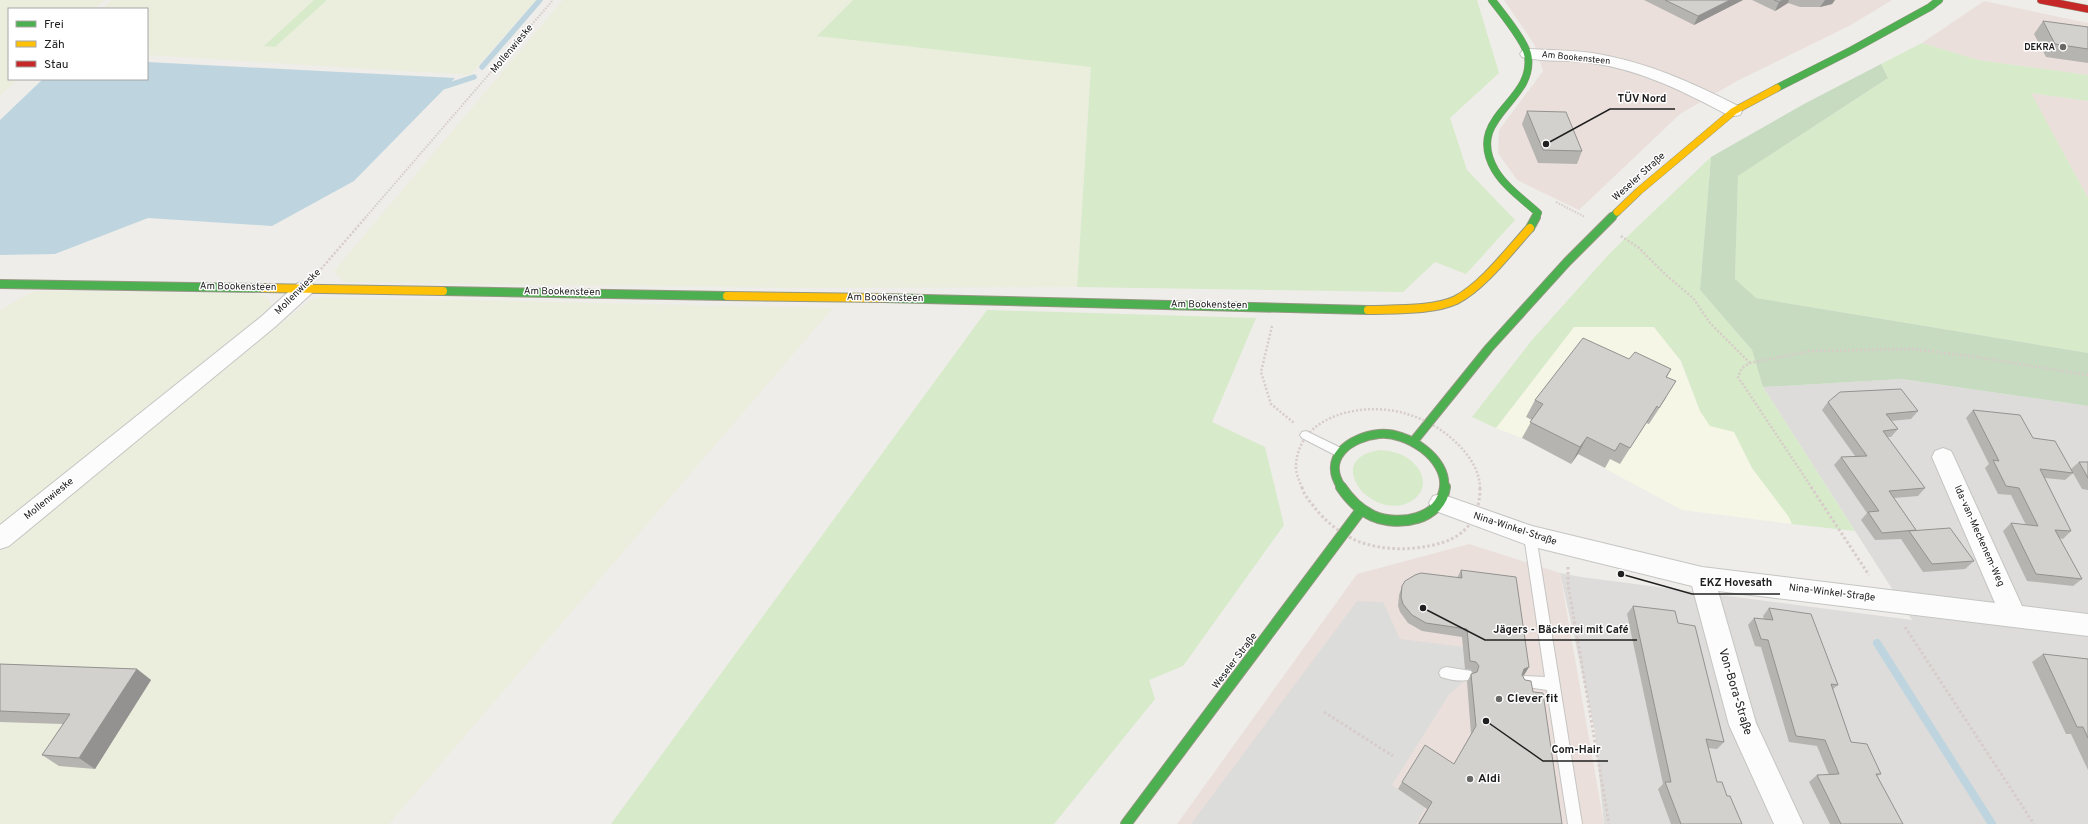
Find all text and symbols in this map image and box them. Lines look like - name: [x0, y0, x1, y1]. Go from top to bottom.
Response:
- legend: [8, 8, 148, 80]
- text: Frei: [44, 17, 64, 33]
- street label: Mollenwieske: [488, 22, 536, 76]
- text: Zäh: [44, 37, 65, 53]
- place label: DEKRA: [2024, 42, 2056, 53]
- marker: DEKRA: [2058, 42, 2068, 52]
- street label: Am Bookensteen: [1541, 49, 1611, 67]
- text: Stau: [44, 57, 69, 73]
- callout: TÜV Nord: [1610, 86, 1675, 109]
- text: TÜV Nord: [1618, 91, 1666, 106]
- street label: Weseler Straße: [1610, 150, 1668, 204]
- street label: Mollenwieske: [272, 266, 324, 318]
- street label: Am Bookensteen: [200, 280, 276, 294]
- street label: Am Bookensteen: [524, 285, 600, 299]
- street label: Am Bookensteen: [847, 291, 923, 305]
- street label: Am Bookensteen: [1171, 298, 1247, 312]
- street label: Mollenwieske: [22, 475, 76, 523]
- street label: Ida-van-Meckenem-Weg: [1951, 483, 2007, 589]
- street label: Nina-Winkel-Straße: [1472, 509, 1558, 549]
- callout: EKZ Hovesath: [1692, 571, 1780, 594]
- text: EKZ Hovesath: [1700, 576, 1772, 590]
- street label: Nina-Winkel-Straße: [1788, 581, 1876, 605]
- callout: Jägers - Bäckerei mit Café: [1485, 617, 1637, 640]
- text: Jägers - Bäckerei mit Café: [1493, 623, 1629, 637]
- street label: Weseler Straße: [1210, 630, 1260, 692]
- street label: Von-Bora-Straße: [1714, 647, 1756, 737]
- place label: Clever fit: [1507, 691, 1559, 707]
- marker: Clever fit: [1494, 694, 1504, 704]
- callout: Com-Hair: [1543, 738, 1608, 761]
- text: Com-Hair: [1551, 743, 1601, 757]
- place label: Aldi: [1478, 771, 1500, 787]
- marker: Aldi: [1465, 774, 1475, 784]

